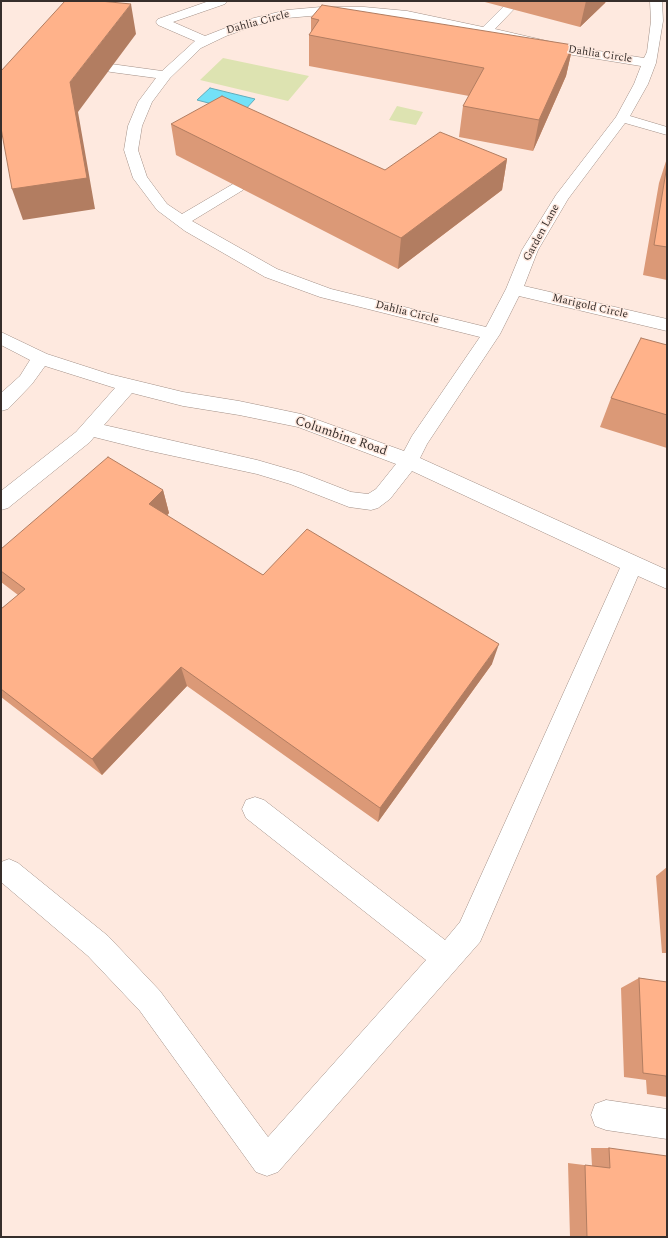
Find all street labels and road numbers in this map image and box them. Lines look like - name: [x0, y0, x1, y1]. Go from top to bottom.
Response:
- street label: Dahlia Circle: [225, 8, 291, 38]
- street label: Dahlia Circle: [567, 43, 633, 67]
- street label: Garden Lane: [521, 202, 563, 264]
- street label: Marigold Circle: [551, 292, 629, 322]
- street label: Dahlia Circle: [374, 299, 440, 327]
- street label: Columbine Road: [293, 414, 389, 460]

